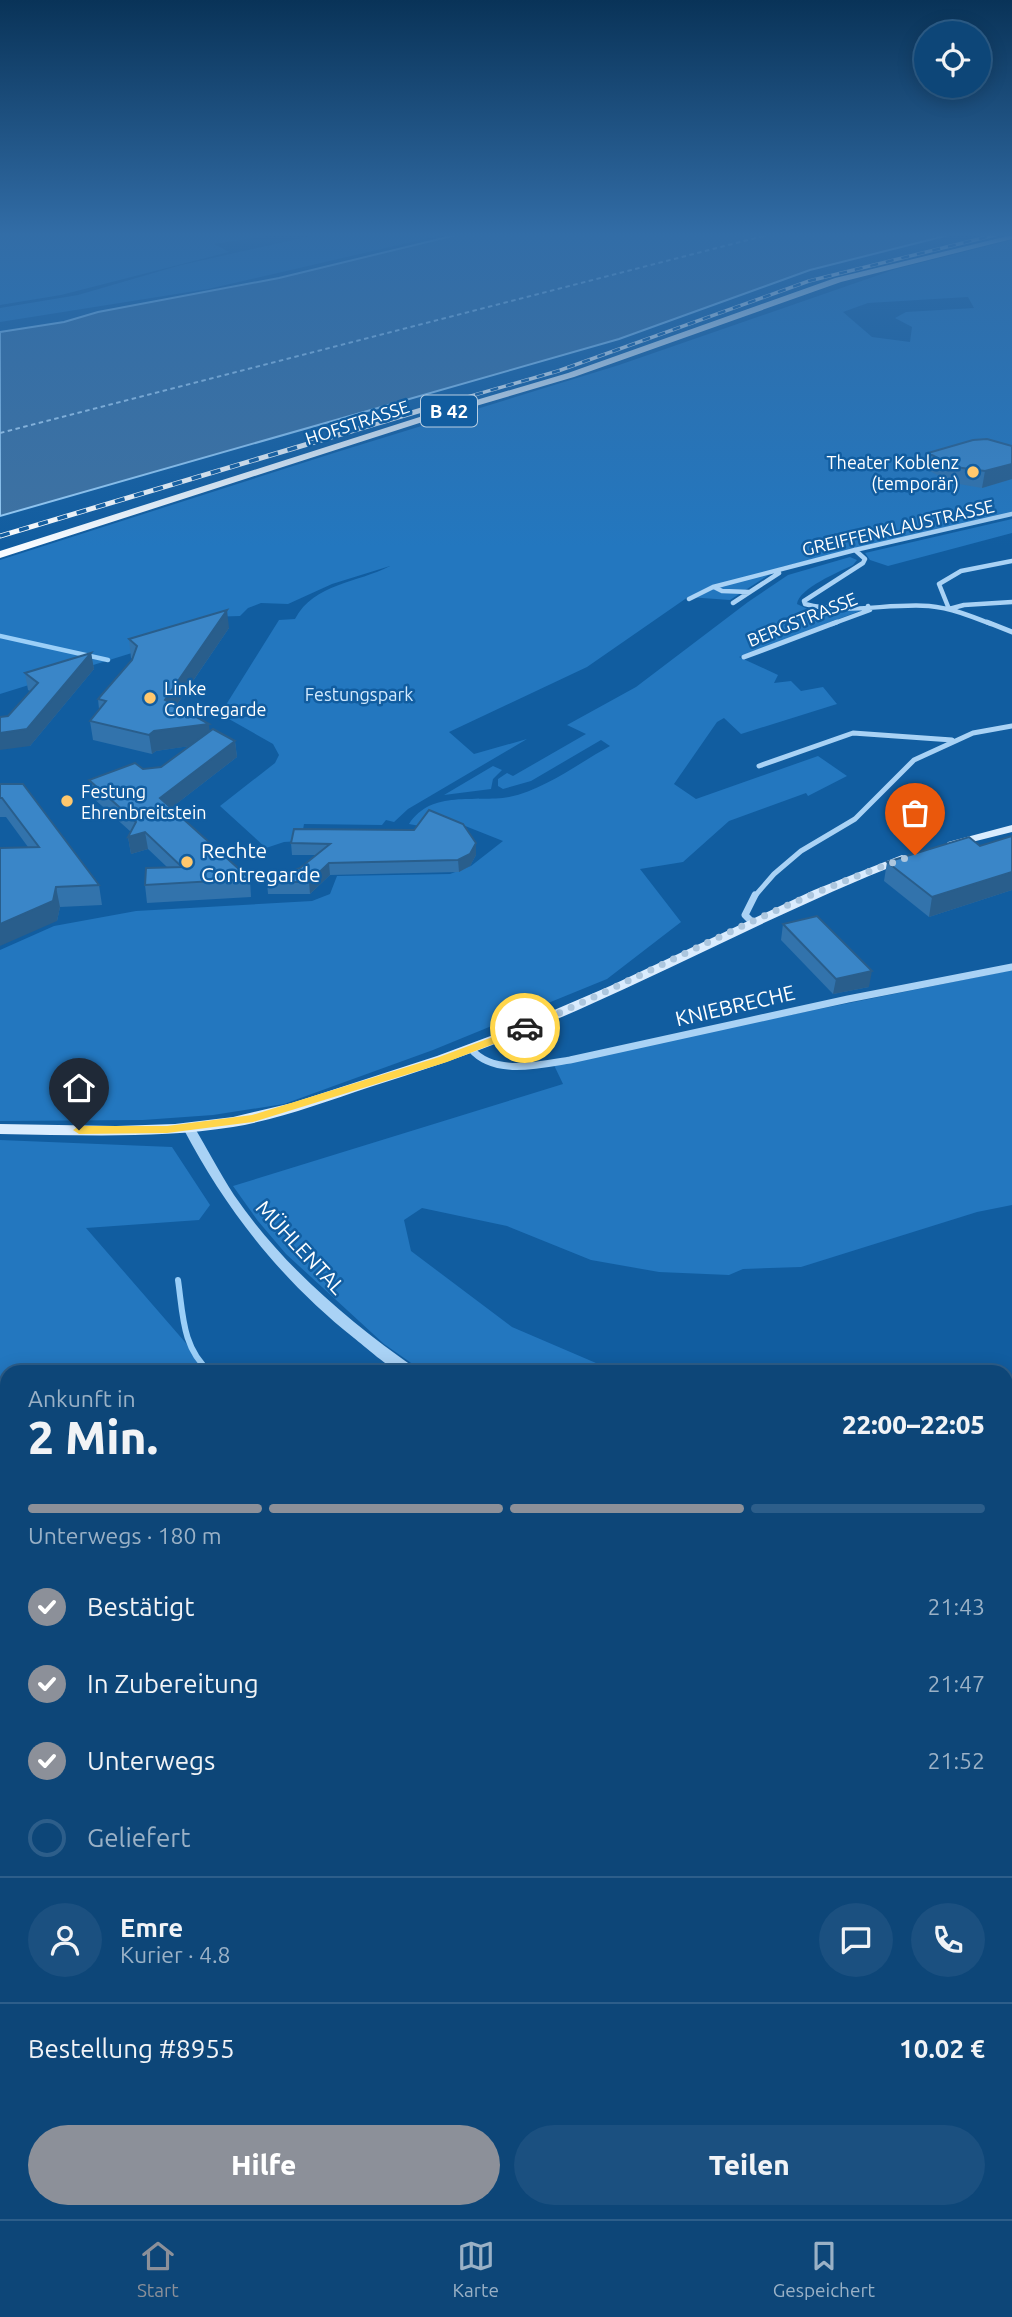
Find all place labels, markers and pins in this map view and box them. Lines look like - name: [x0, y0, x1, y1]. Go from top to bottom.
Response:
- place label: Theater Koblenz (temporär): [827, 452, 959, 494]
- marker: Theater Koblenz (temporär): [965, 464, 981, 480]
- place label: Linke Contregarde: [164, 678, 267, 719]
- marker: Linke Contregarde: [142, 690, 158, 706]
- place label: Festung Ehrenbreitstein: [81, 781, 207, 822]
- pin: [885, 783, 945, 855]
- marker: Festung Ehrenbreitstein: [59, 793, 75, 809]
- place label: Rechte Contregarde: [201, 838, 321, 886]
- marker: Rechte Contregarde: [179, 854, 195, 870]
- pin: [49, 1058, 109, 1130]

